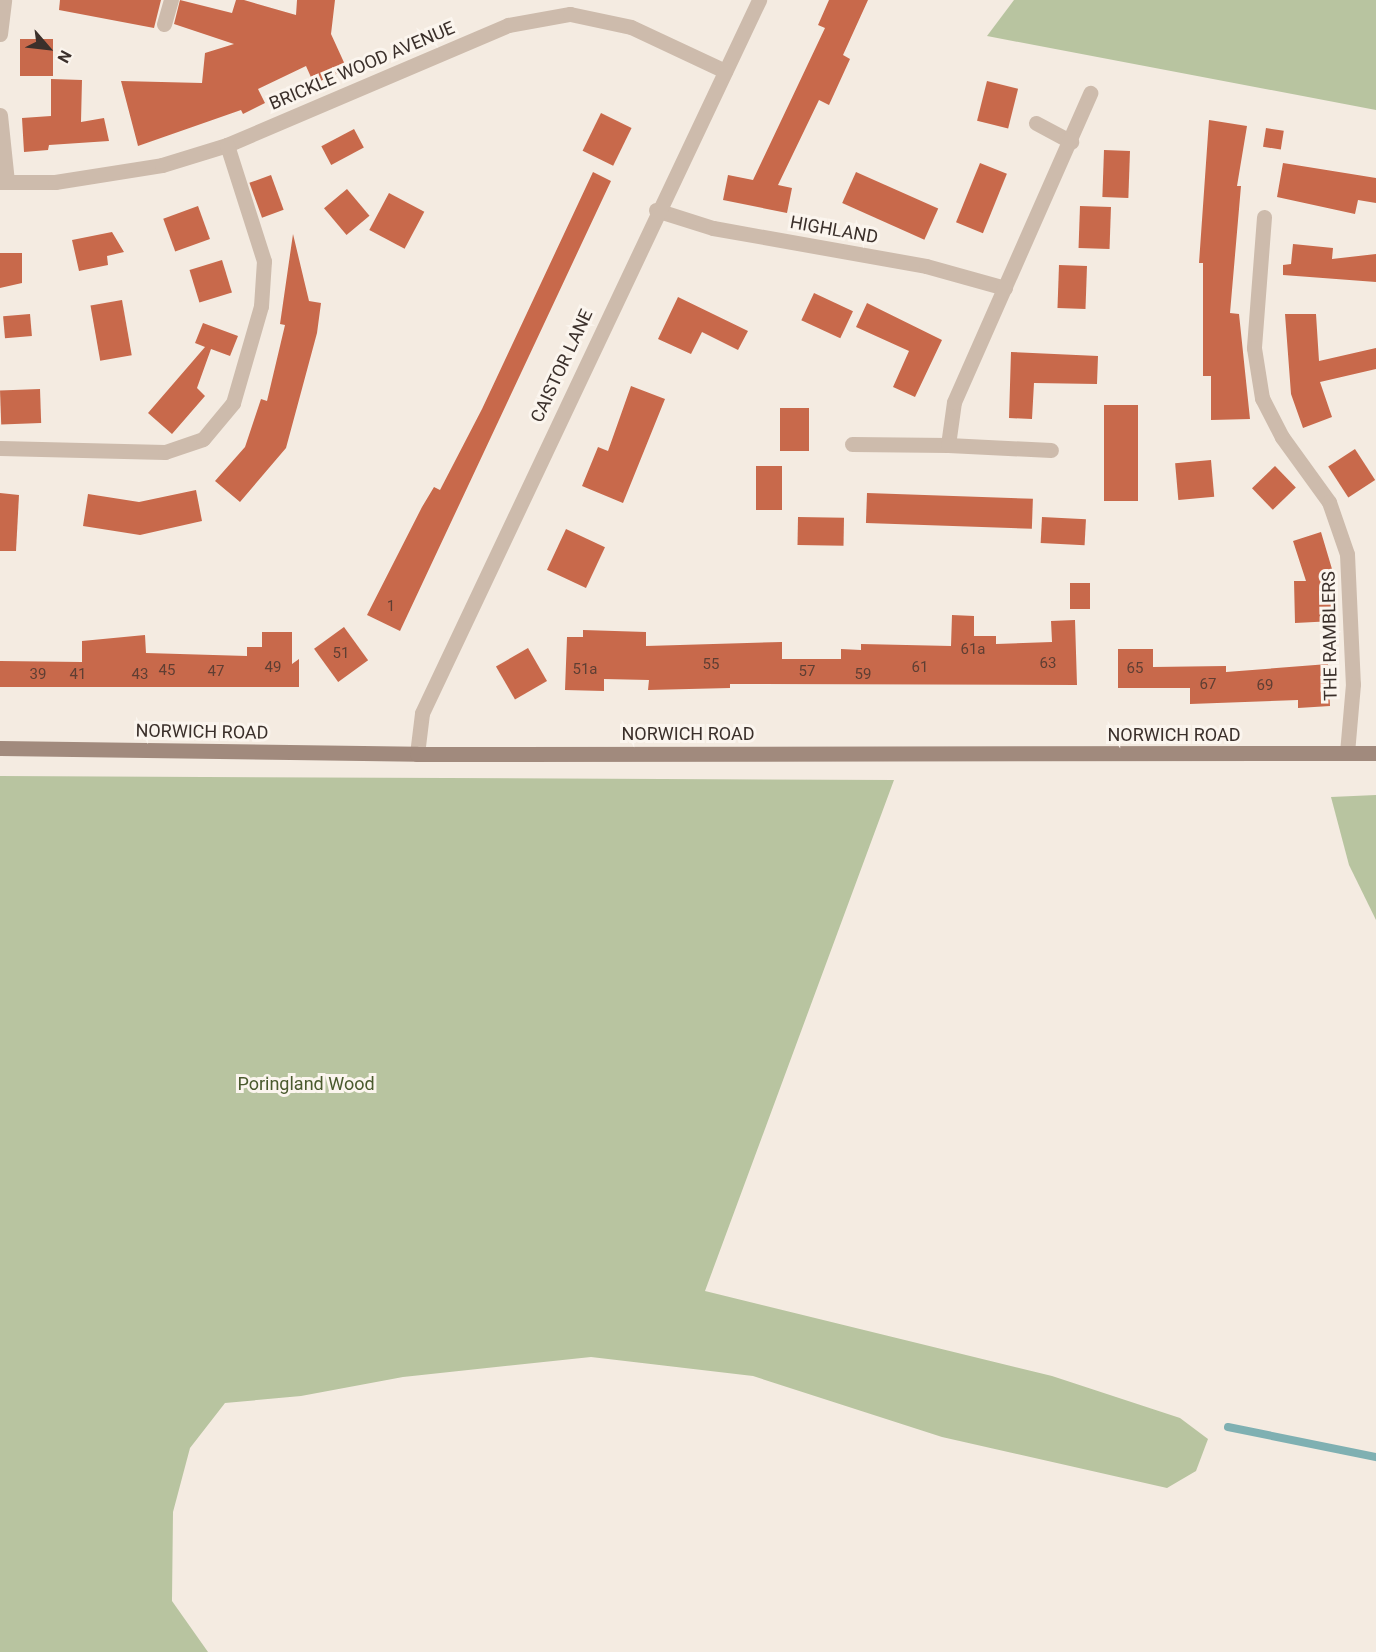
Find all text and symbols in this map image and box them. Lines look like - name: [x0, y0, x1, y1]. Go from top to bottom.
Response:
- street label: BRICKLE WOOD AVENUE: [266, 17, 458, 115]
- north arrow: [18, 18, 78, 78]
- text: N: [53, 47, 75, 66]
- street label: HIGHLAND: [788, 212, 880, 248]
- street label: CAISTOR LANE: [526, 306, 598, 426]
- street label: THE RAMBLERS: [1318, 571, 1342, 701]
- house number: 1: [387, 598, 395, 616]
- house number: 61a: [960, 641, 986, 659]
- house number: 51: [333, 645, 349, 663]
- house number: 63: [1040, 655, 1056, 673]
- house number: 55: [703, 656, 719, 674]
- house number: 49: [265, 659, 281, 677]
- house number: 61: [912, 659, 928, 677]
- house number: 65: [1127, 660, 1143, 678]
- house number: 51a: [572, 661, 598, 679]
- house number: 45: [159, 662, 175, 680]
- house number: 47: [208, 663, 224, 681]
- house number: 57: [799, 663, 815, 681]
- house number: 39: [30, 666, 46, 684]
- house number: 41: [70, 666, 86, 684]
- house number: 43: [132, 666, 148, 684]
- house number: 59: [855, 666, 871, 684]
- house number: 67: [1200, 676, 1216, 694]
- house number: 69: [1257, 677, 1273, 695]
- street label: NORWICH ROAD: [135, 720, 269, 744]
- street label: NORWICH ROAD: [621, 723, 755, 745]
- street label: NORWICH ROAD: [1107, 724, 1241, 746]
- park label: Poringland Wood: [237, 1073, 375, 1095]

